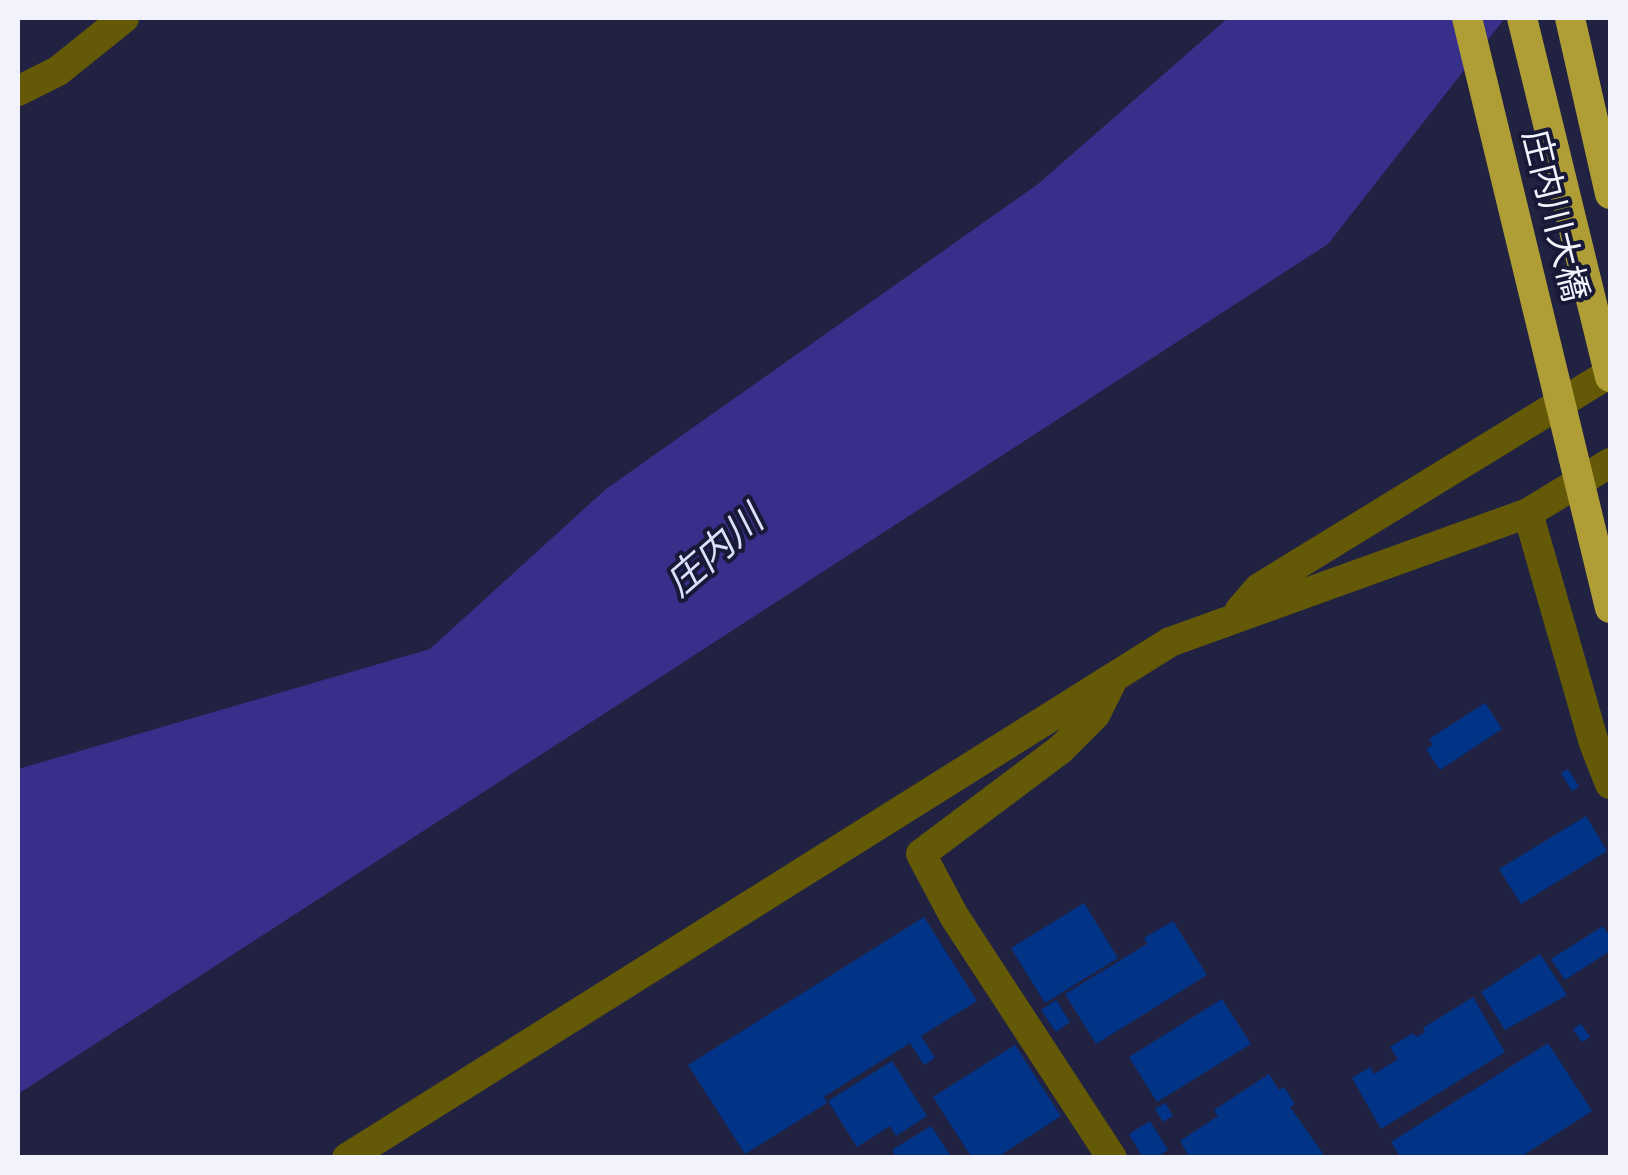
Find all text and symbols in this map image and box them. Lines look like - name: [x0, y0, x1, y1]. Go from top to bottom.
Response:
- street label: 庄内川大橋: [1511, 126, 1595, 306]
- water label: 庄内川: [658, 498, 774, 608]

